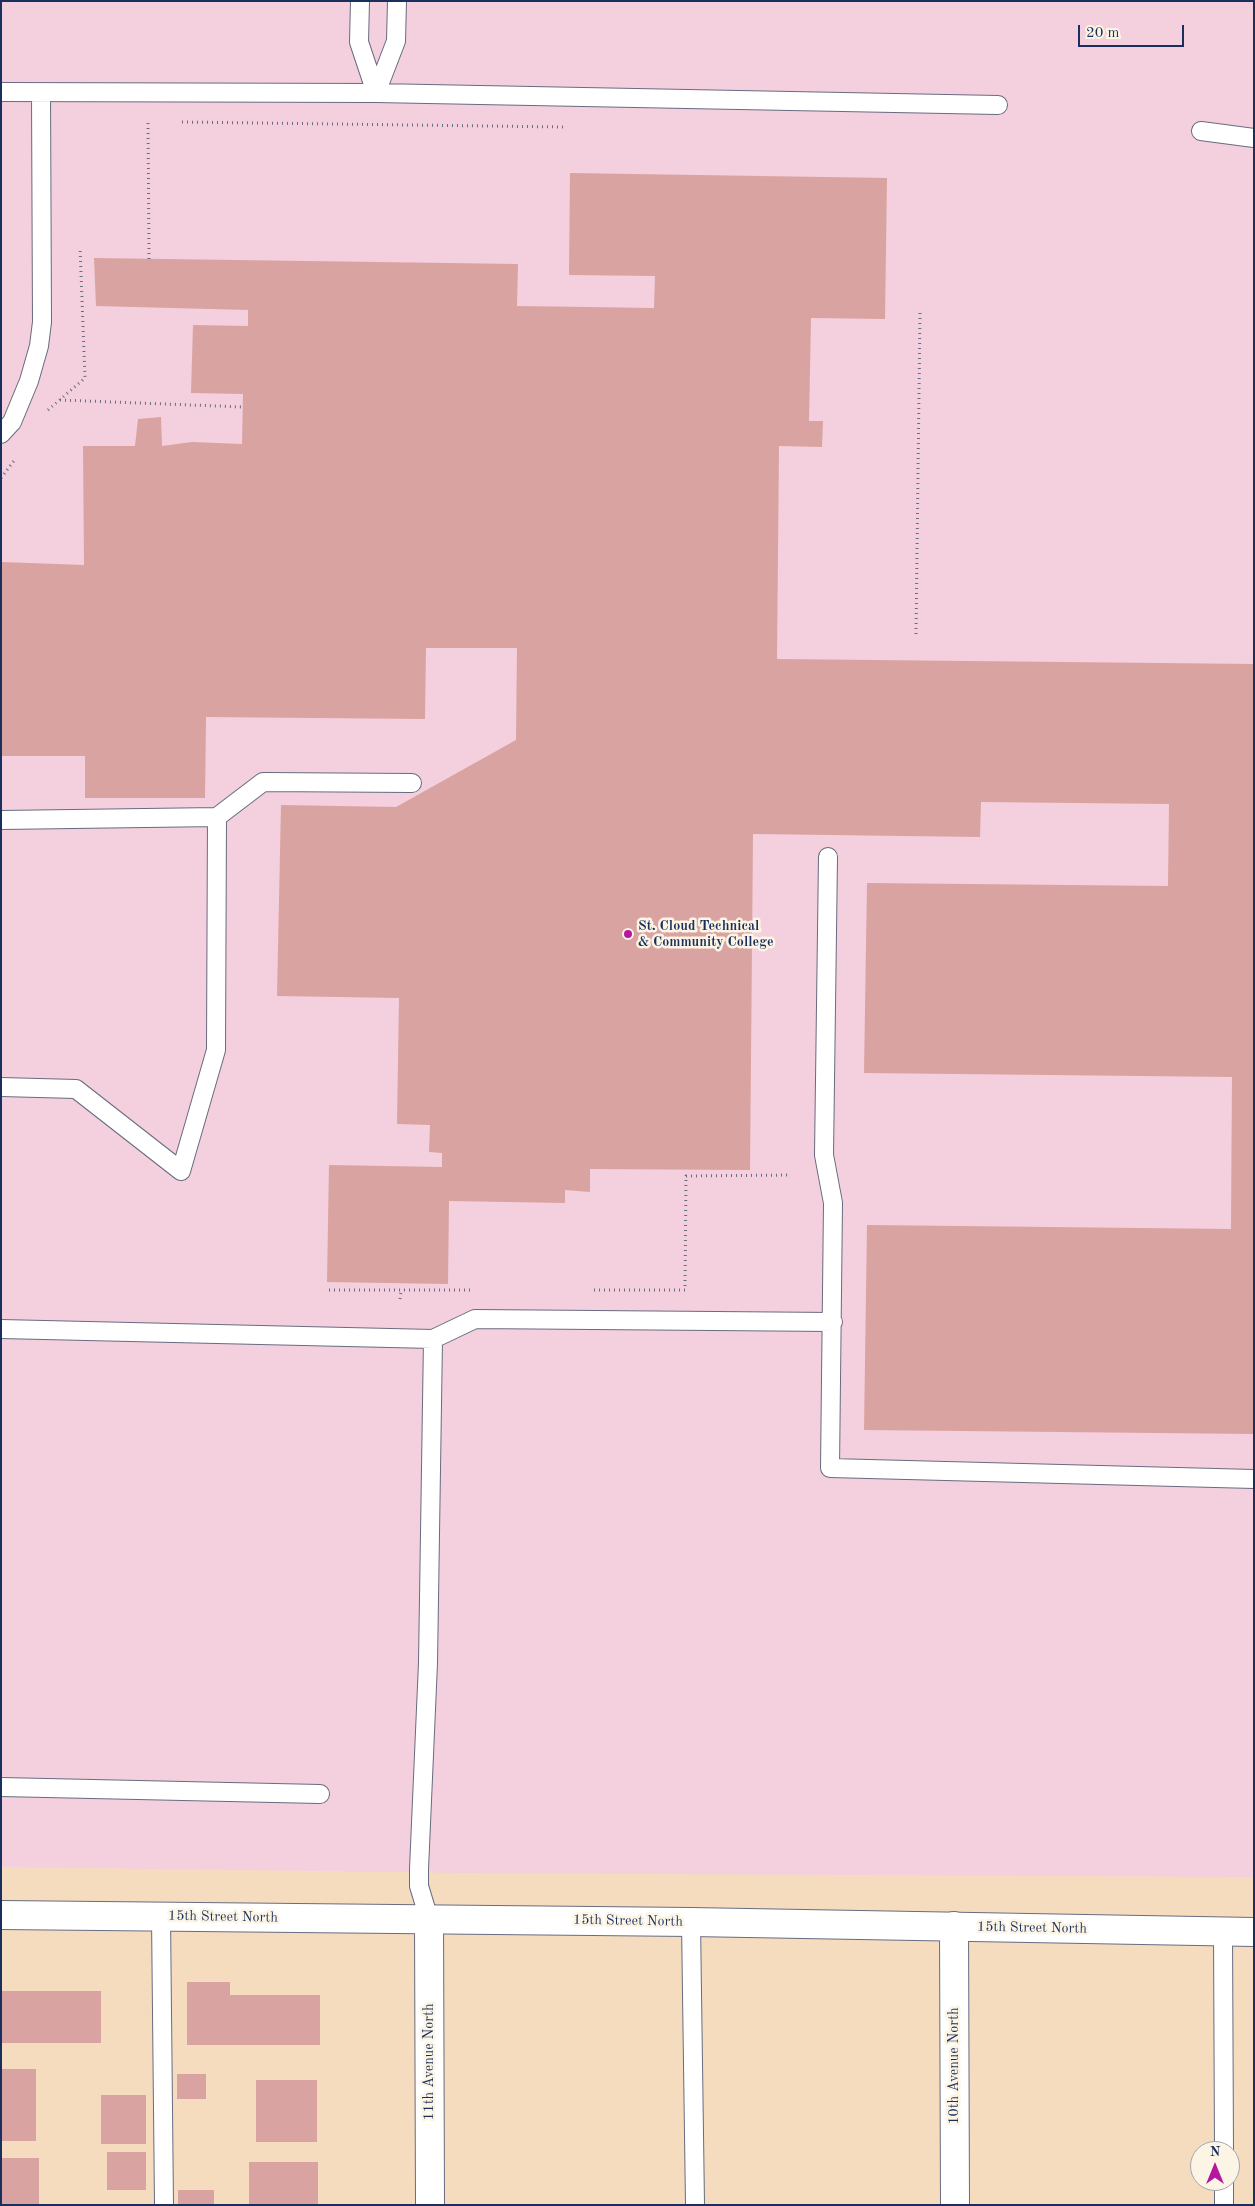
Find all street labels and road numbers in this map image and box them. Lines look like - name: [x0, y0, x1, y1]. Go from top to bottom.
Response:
- street label: 15th Street North: [168, 1908, 278, 1926]
- street label: 15th Street North: [573, 1912, 683, 1930]
- street label: 15th Street North: [977, 1919, 1087, 1937]
- street label: 11th Avenue North: [421, 2003, 437, 2121]
- street label: 10th Avenue North: [946, 2007, 962, 2125]

